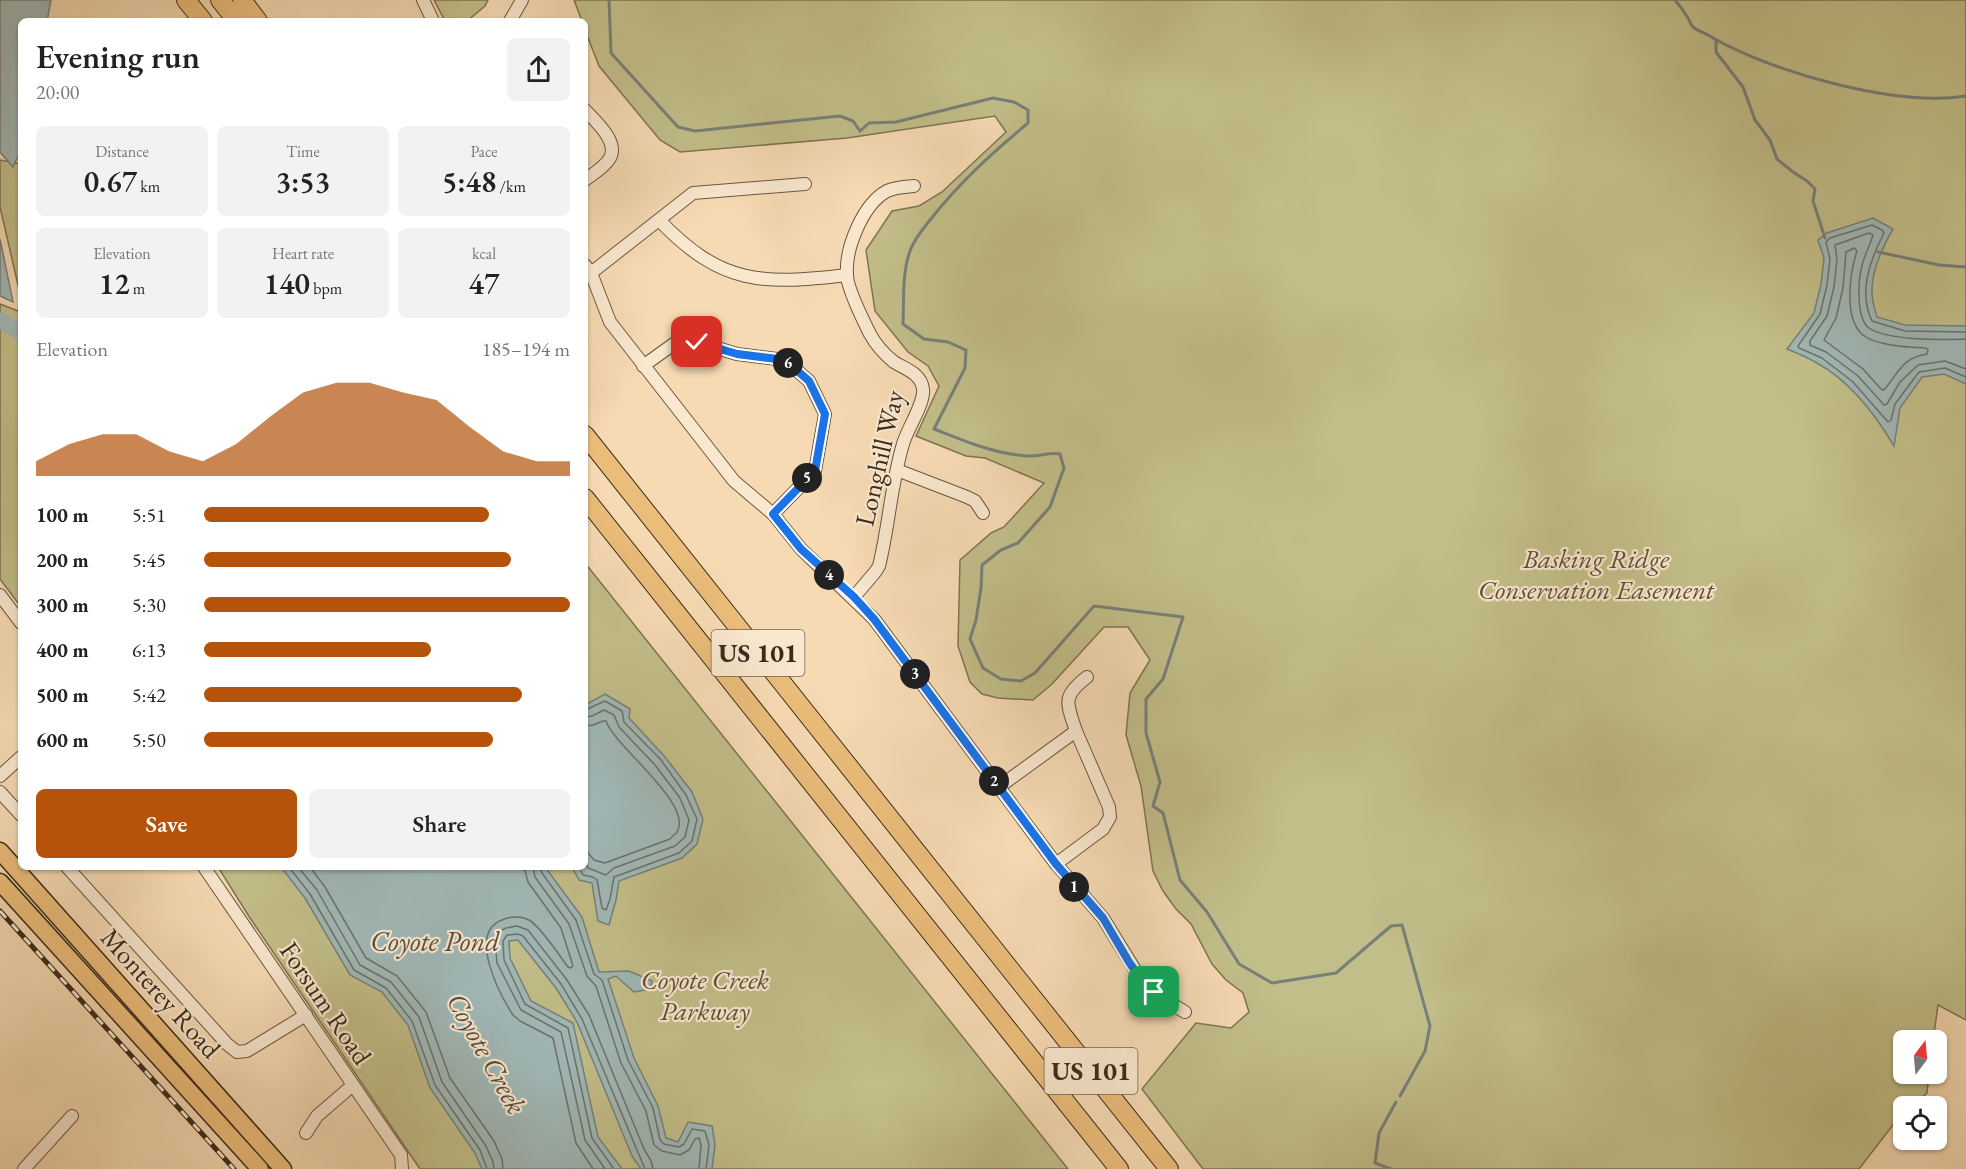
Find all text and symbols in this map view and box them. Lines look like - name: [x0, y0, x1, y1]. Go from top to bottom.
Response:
- text: Evening run: [36, 35, 200, 78]
- button: share: [507, 38, 570, 101]
- text: 20:00: [36, 79, 79, 105]
- text: Distance: [95, 141, 149, 162]
- text: Time: [286, 141, 320, 162]
- text: Pace: [471, 141, 497, 162]
- text: 0.67: [84, 162, 137, 201]
- text: 3:53: [276, 162, 330, 201]
- text: 5:48: [442, 162, 496, 201]
- text: km: [137, 176, 160, 197]
- text: /km: [496, 176, 526, 197]
- text: Elevation: [93, 243, 151, 264]
- text: Heart rate: [272, 243, 334, 264]
- text: kcal: [472, 243, 496, 264]
- text: 12: [99, 264, 130, 303]
- text: 140: [264, 264, 310, 303]
- text: 47: [469, 264, 499, 303]
- text: m: [130, 278, 145, 299]
- text: bpm: [310, 278, 342, 299]
- pin: [671, 316, 722, 367]
- icon: check: [680, 325, 713, 358]
- text: Elevation: [36, 336, 108, 362]
- text: 185–194 m: [482, 336, 570, 362]
- pin: 6: [773, 348, 803, 378]
- text: 6: [784, 352, 792, 373]
- street label: Longhill Way: [846, 386, 912, 529]
- pin: 5: [792, 463, 822, 493]
- text: 5: [803, 467, 811, 488]
- text: 100 m: [36, 502, 89, 528]
- text: 5:51: [132, 502, 166, 528]
- park label: Basking Ridge Conservation Easement: [1478, 541, 1715, 607]
- text: 200 m: [36, 547, 89, 573]
- text: 5:45: [132, 547, 166, 573]
- pin: 4: [814, 560, 844, 590]
- text: 4: [825, 564, 833, 585]
- text: 300 m: [36, 592, 89, 618]
- text: 5:30: [132, 592, 166, 618]
- road number: US 101: [712, 630, 804, 676]
- text: 400 m: [36, 637, 89, 663]
- text: 6:13: [132, 637, 166, 663]
- pin: 3: [900, 659, 930, 689]
- text: 3: [911, 663, 919, 684]
- text: 500 m: [36, 682, 89, 708]
- text: 5:42: [132, 682, 166, 708]
- text: 600 m: [36, 727, 89, 753]
- text: 5:50: [132, 727, 166, 753]
- pin: 2: [979, 766, 1009, 796]
- text: 2: [990, 770, 998, 791]
- button: Save: [36, 789, 297, 858]
- button: Share: [309, 789, 570, 858]
- pin: 1: [1059, 872, 1089, 902]
- text: 1: [1070, 876, 1078, 897]
- street label: Monterey Road: [93, 920, 229, 1066]
- water label: Coyote Pond: [370, 923, 500, 959]
- street label: Forsum Road: [272, 935, 380, 1072]
- park label: Coyote Creek Parkway: [641, 962, 769, 1028]
- pin: [1128, 966, 1179, 1017]
- icon: arrive: [1137, 975, 1170, 1008]
- water label: Coyote Creek: [439, 986, 535, 1120]
- north arrow: [1893, 1030, 1947, 1084]
- map controls: [1893, 1030, 1947, 1150]
- road number: US 101: [1044, 1048, 1138, 1094]
- button: locate: [1893, 1096, 1947, 1150]

